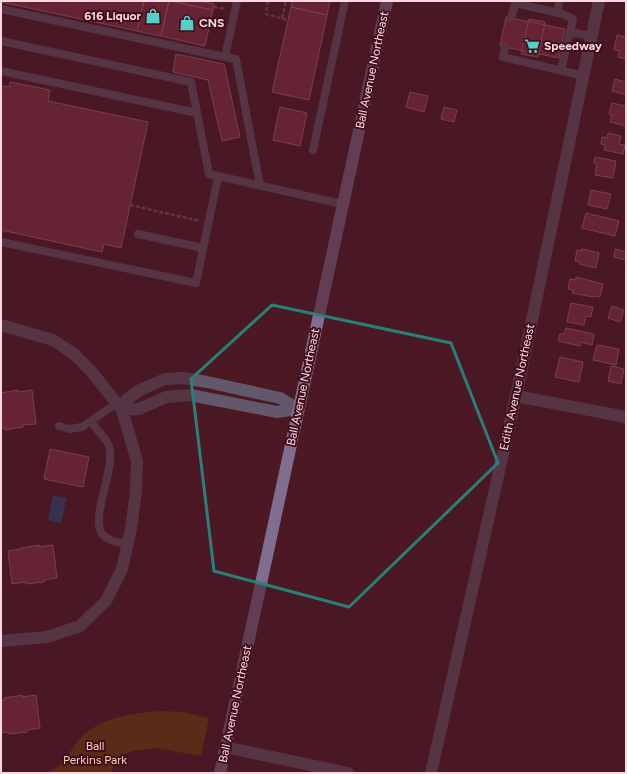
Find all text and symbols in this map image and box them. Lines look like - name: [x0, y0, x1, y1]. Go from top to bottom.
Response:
- shop icon: 616 Liquor: [144, 7, 162, 25]
- place label: 616 Liquor: [84, 9, 141, 23]
- street label: Ball Avenue Northeast: [353, 10, 391, 130]
- shop icon: CNS: [178, 14, 196, 32]
- place label: CNS: [199, 16, 224, 30]
- supermarket icon: Speedway: [523, 37, 541, 55]
- place label: Speedway: [544, 39, 602, 53]
- street label: Edith Avenue Northeast: [497, 322, 537, 452]
- street label: Ball Avenue Northeast: [284, 327, 322, 447]
- street label: Ball Avenue Northeast: [216, 644, 254, 764]
- park label: Ball Perkins Park: [63, 739, 127, 767]

